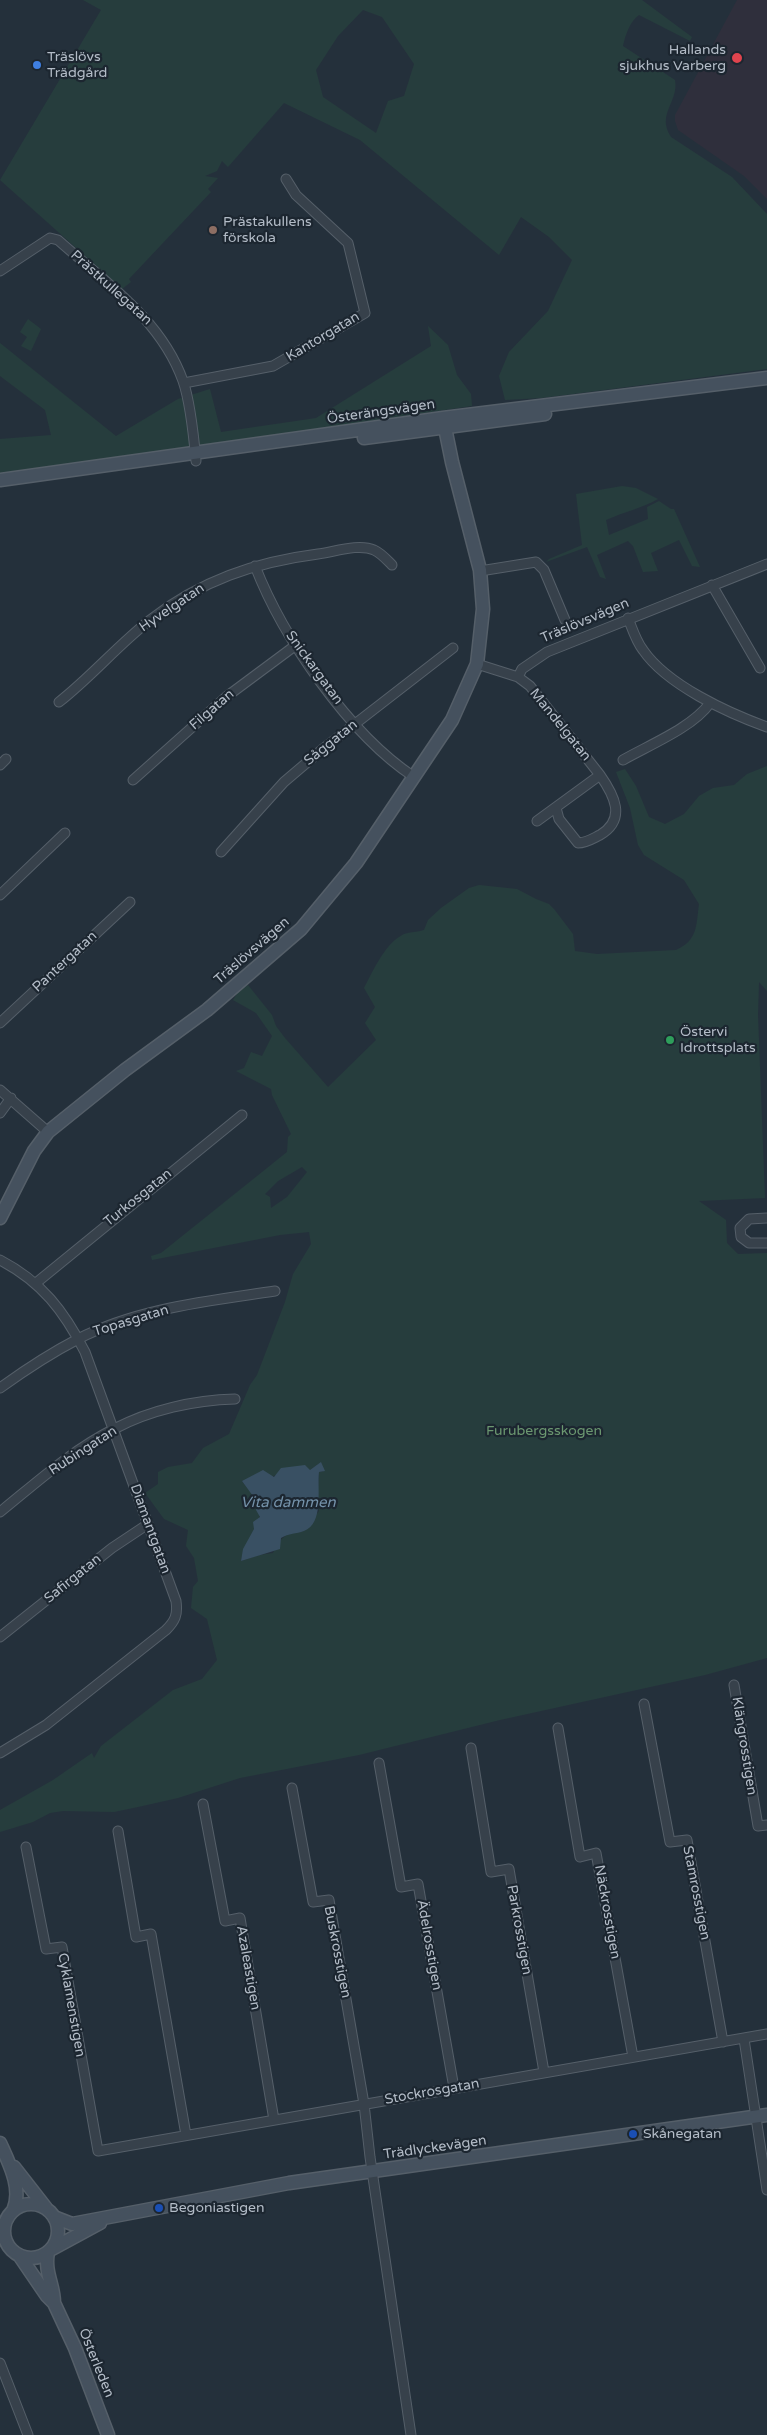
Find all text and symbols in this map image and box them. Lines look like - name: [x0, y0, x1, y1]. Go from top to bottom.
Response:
- place label: Hallands sjukhus Varberg: [619, 42, 726, 74]
- place label: Träslövs Trädgård: [47, 49, 107, 82]
- marker: Hallands sjukhus Varberg: [730, 51, 744, 65]
- marker: Träslövs Trädgård: [31, 59, 43, 71]
- place label: Prästakullens förskola: [223, 214, 312, 246]
- marker: Prästakullens förskola: [207, 224, 219, 236]
- street label: Prästkullegatan: [67, 247, 155, 329]
- street label: Kantorgatan: [283, 308, 363, 366]
- street label: Österängsvägen: [326, 396, 436, 428]
- street label: Hyvelgatan: [136, 580, 208, 636]
- street label: Träslövsvägen: [538, 595, 632, 647]
- street label: Snickargatan: [282, 628, 346, 708]
- street label: Mandelgatan: [526, 685, 594, 765]
- street label: Filgatan: [186, 686, 238, 734]
- street label: Såggatan: [301, 716, 361, 770]
- street label: Träslövsvägen: [211, 914, 293, 988]
- street label: Pantergatan: [29, 928, 101, 996]
- place label: Östervi Idrottsplats: [680, 1024, 756, 1056]
- marker: Östervi Idrottsplats: [664, 1034, 676, 1046]
- street label: Turkosgatan: [101, 1165, 175, 1231]
- street label: Topasgatan: [91, 1302, 171, 1340]
- street label: Rubingatan: [46, 1423, 120, 1479]
- park label: Furubergsskogen: [486, 1423, 602, 1439]
- street label: Diamantgatan: [126, 1482, 174, 1576]
- water label: Vita dammen: [240, 1494, 336, 1512]
- street label: Safirgatan: [41, 1551, 105, 1607]
- street label: Klängrosstigen: [728, 1696, 760, 1796]
- street label: Stamrosstigen: [679, 1845, 713, 1941]
- street label: Näckrosstigen: [590, 1864, 624, 1960]
- street label: Parkrosstigen: [503, 1884, 535, 1976]
- street label: Ädelrosstigen: [413, 1898, 445, 1992]
- street label: Buskrosstigen: [320, 1904, 354, 2000]
- street label: Azaleastigen: [232, 1925, 264, 2011]
- street label: Cyklamenstigen: [54, 1952, 88, 2058]
- street label: Stockrosgatan: [383, 2075, 481, 2109]
- place label: Skånegatan: [643, 2126, 722, 2142]
- marker: Skånegatan: [627, 2128, 639, 2140]
- street label: Trädlyckevägen: [382, 2132, 488, 2164]
- place label: Begoniastigen: [169, 2200, 265, 2216]
- marker: Begoniastigen: [153, 2202, 165, 2214]
- street label: Österleden: [75, 2326, 117, 2400]

